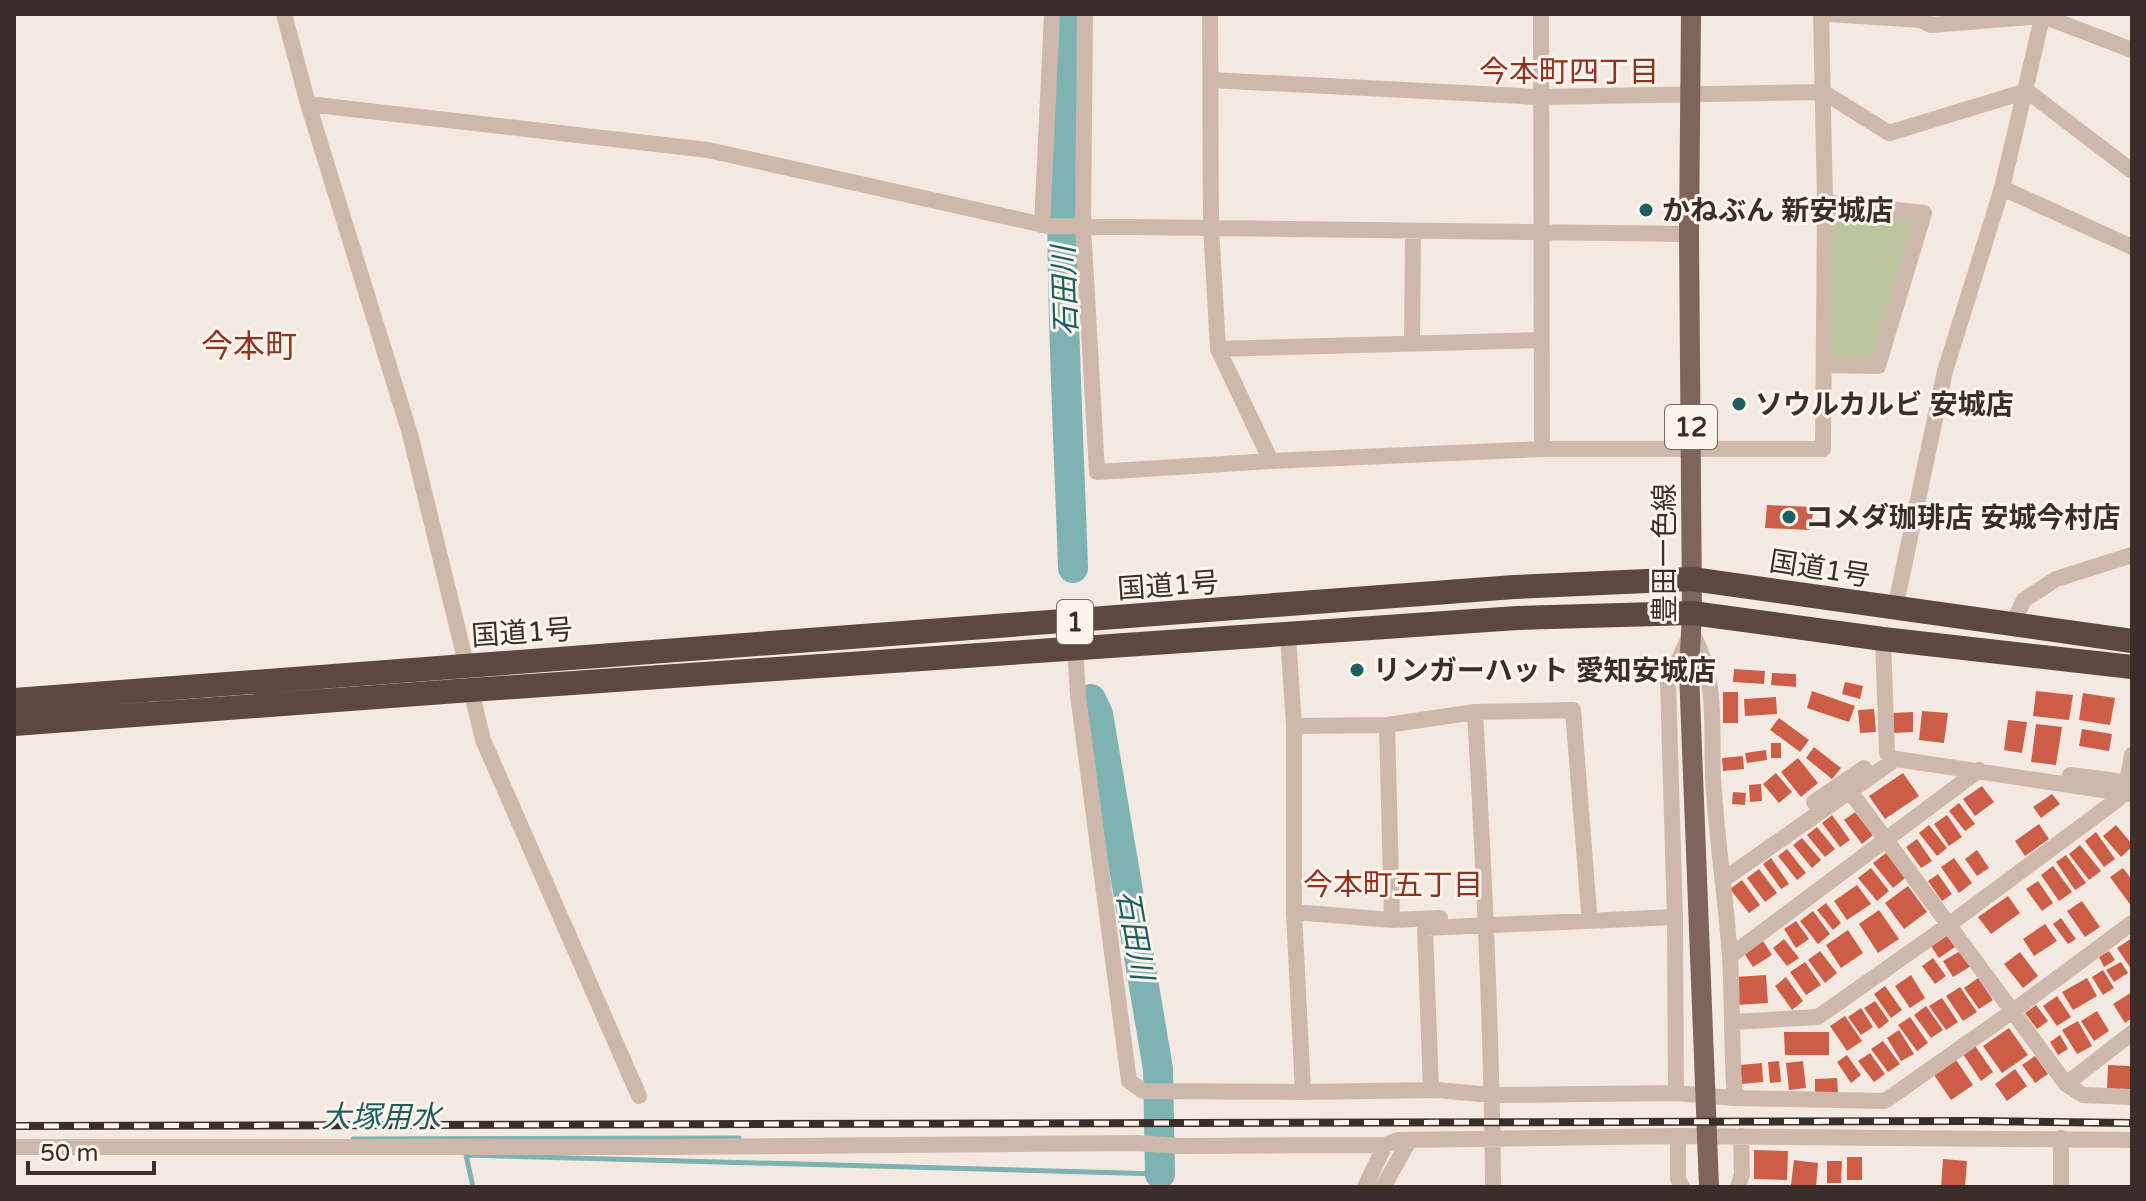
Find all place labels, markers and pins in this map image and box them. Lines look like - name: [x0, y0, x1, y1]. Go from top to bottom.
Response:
- place label: かねぶん 新安城店: [1662, 194, 1893, 228]
- marker: かねぶん 新安城店: [1637, 201, 1655, 219]
- place label: ソウルカルビ 安城店: [1755, 388, 2013, 422]
- marker: ソウルカルビ 安城店: [1730, 395, 1748, 413]
- place label: コメダ珈琲店 安城今村店: [1805, 501, 2120, 535]
- marker: コメダ珈琲店 安城今村店: [1780, 508, 1798, 526]
- place label: リンガーハット 愛知安城店: [1373, 654, 1716, 688]
- marker: リンガーハット 愛知安城店: [1348, 661, 1366, 679]

